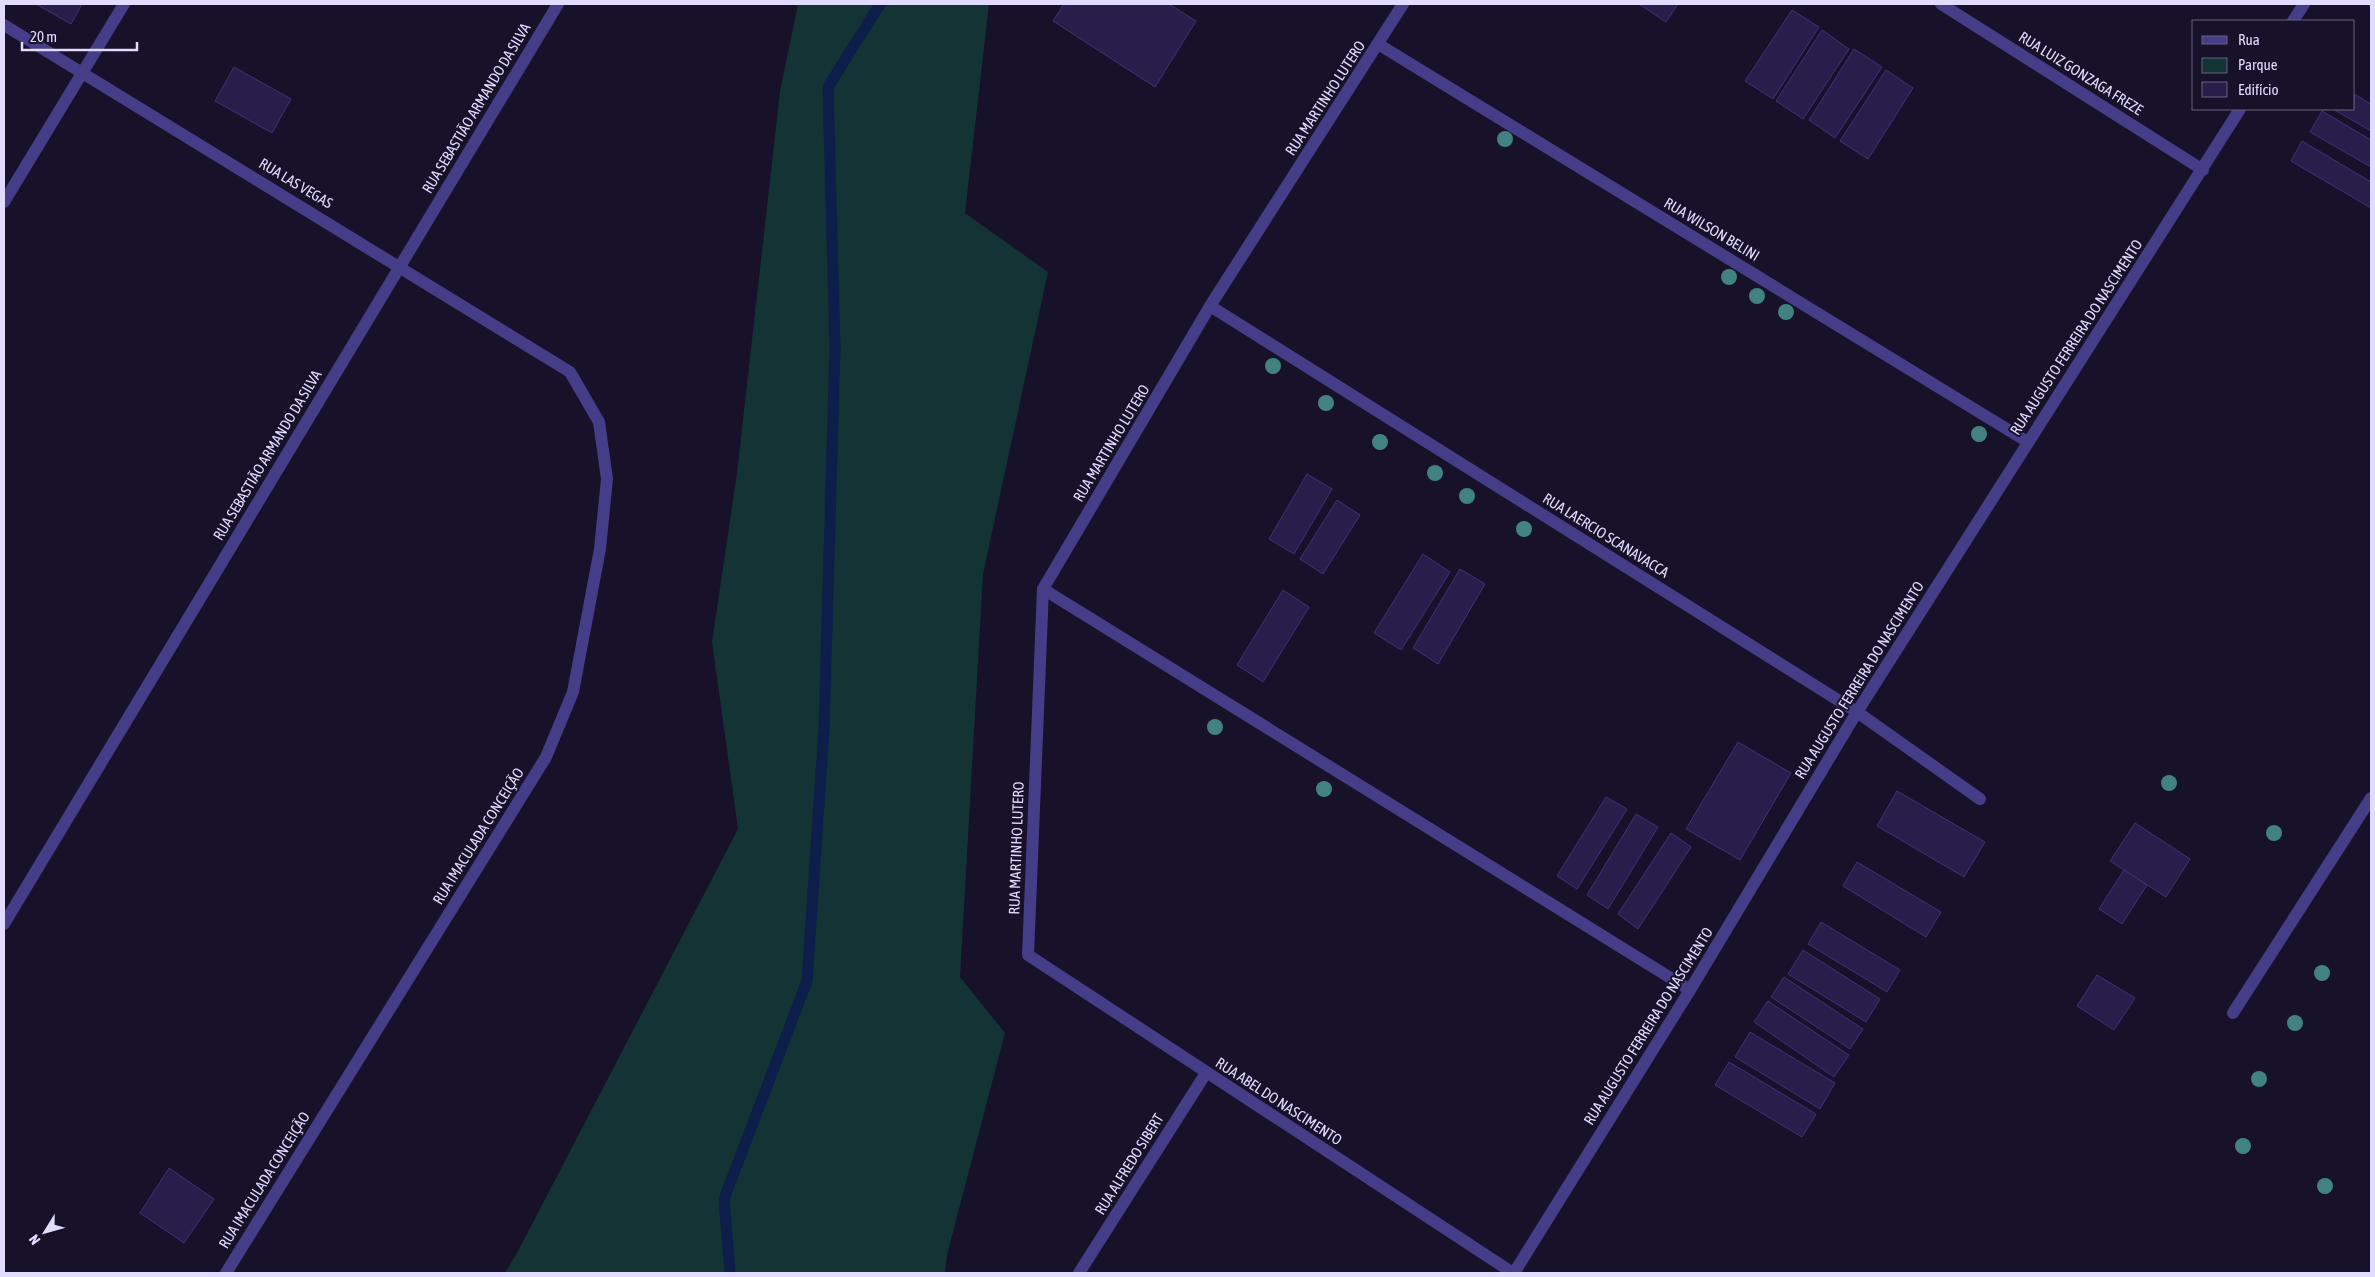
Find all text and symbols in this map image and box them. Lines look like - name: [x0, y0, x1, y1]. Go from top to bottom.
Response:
- street label: RUA SEBASTIÃO ARMANDO DA SILVA: [418, 19, 534, 196]
- scale bar: [22, 20, 138, 52]
- legend: [2192, 20, 2355, 110]
- text: 20 m: [30, 28, 57, 45]
- street label: RUA LUIZ GONZAGA FREZE: [2016, 28, 2147, 118]
- text: Rua: [2238, 31, 2260, 48]
- street label: RUA MARTINHO LUTERO: [1282, 37, 1369, 158]
- text: Parque: [2238, 56, 2278, 73]
- text: Edifício: [2238, 81, 2279, 98]
- street label: RUA LAS VEGAS: [256, 154, 336, 212]
- street label: RUA WILSON BELINI: [1661, 194, 1763, 264]
- street label: RUA AUGUSTO FERREIRA DO NASCIMENTO: [2006, 236, 2146, 438]
- street label: RUA SEBASTIÃO ARMANDO DA SILVA: [209, 366, 325, 543]
- street label: RUA MARTINHO LUTERO: [1069, 381, 1153, 504]
- street label: RUA LAERCIO SCANAVACCA: [1540, 489, 1673, 581]
- street label: RUA AUGUSTO FERREIRA DO NASCIMENTO: [1791, 578, 1927, 782]
- street label: RUA IMACULADA CONCEIÇÃO: [429, 765, 527, 907]
- street label: RUA MARTINHO LUTERO: [1005, 781, 1027, 915]
- street label: RUA AUGUSTO FERREIRA DO NASCIMENTO: [1580, 924, 1716, 1128]
- street label: RUA ABEL DO NASCIMENTO: [1213, 1054, 1346, 1148]
- street label: RUA IMACULADA CONCEIÇÃO: [215, 1109, 313, 1251]
- street label: RUA ALFREDO SIBERT: [1091, 1110, 1167, 1218]
- north arrow: [20, 1207, 70, 1257]
- text: N: [26, 1232, 43, 1248]

